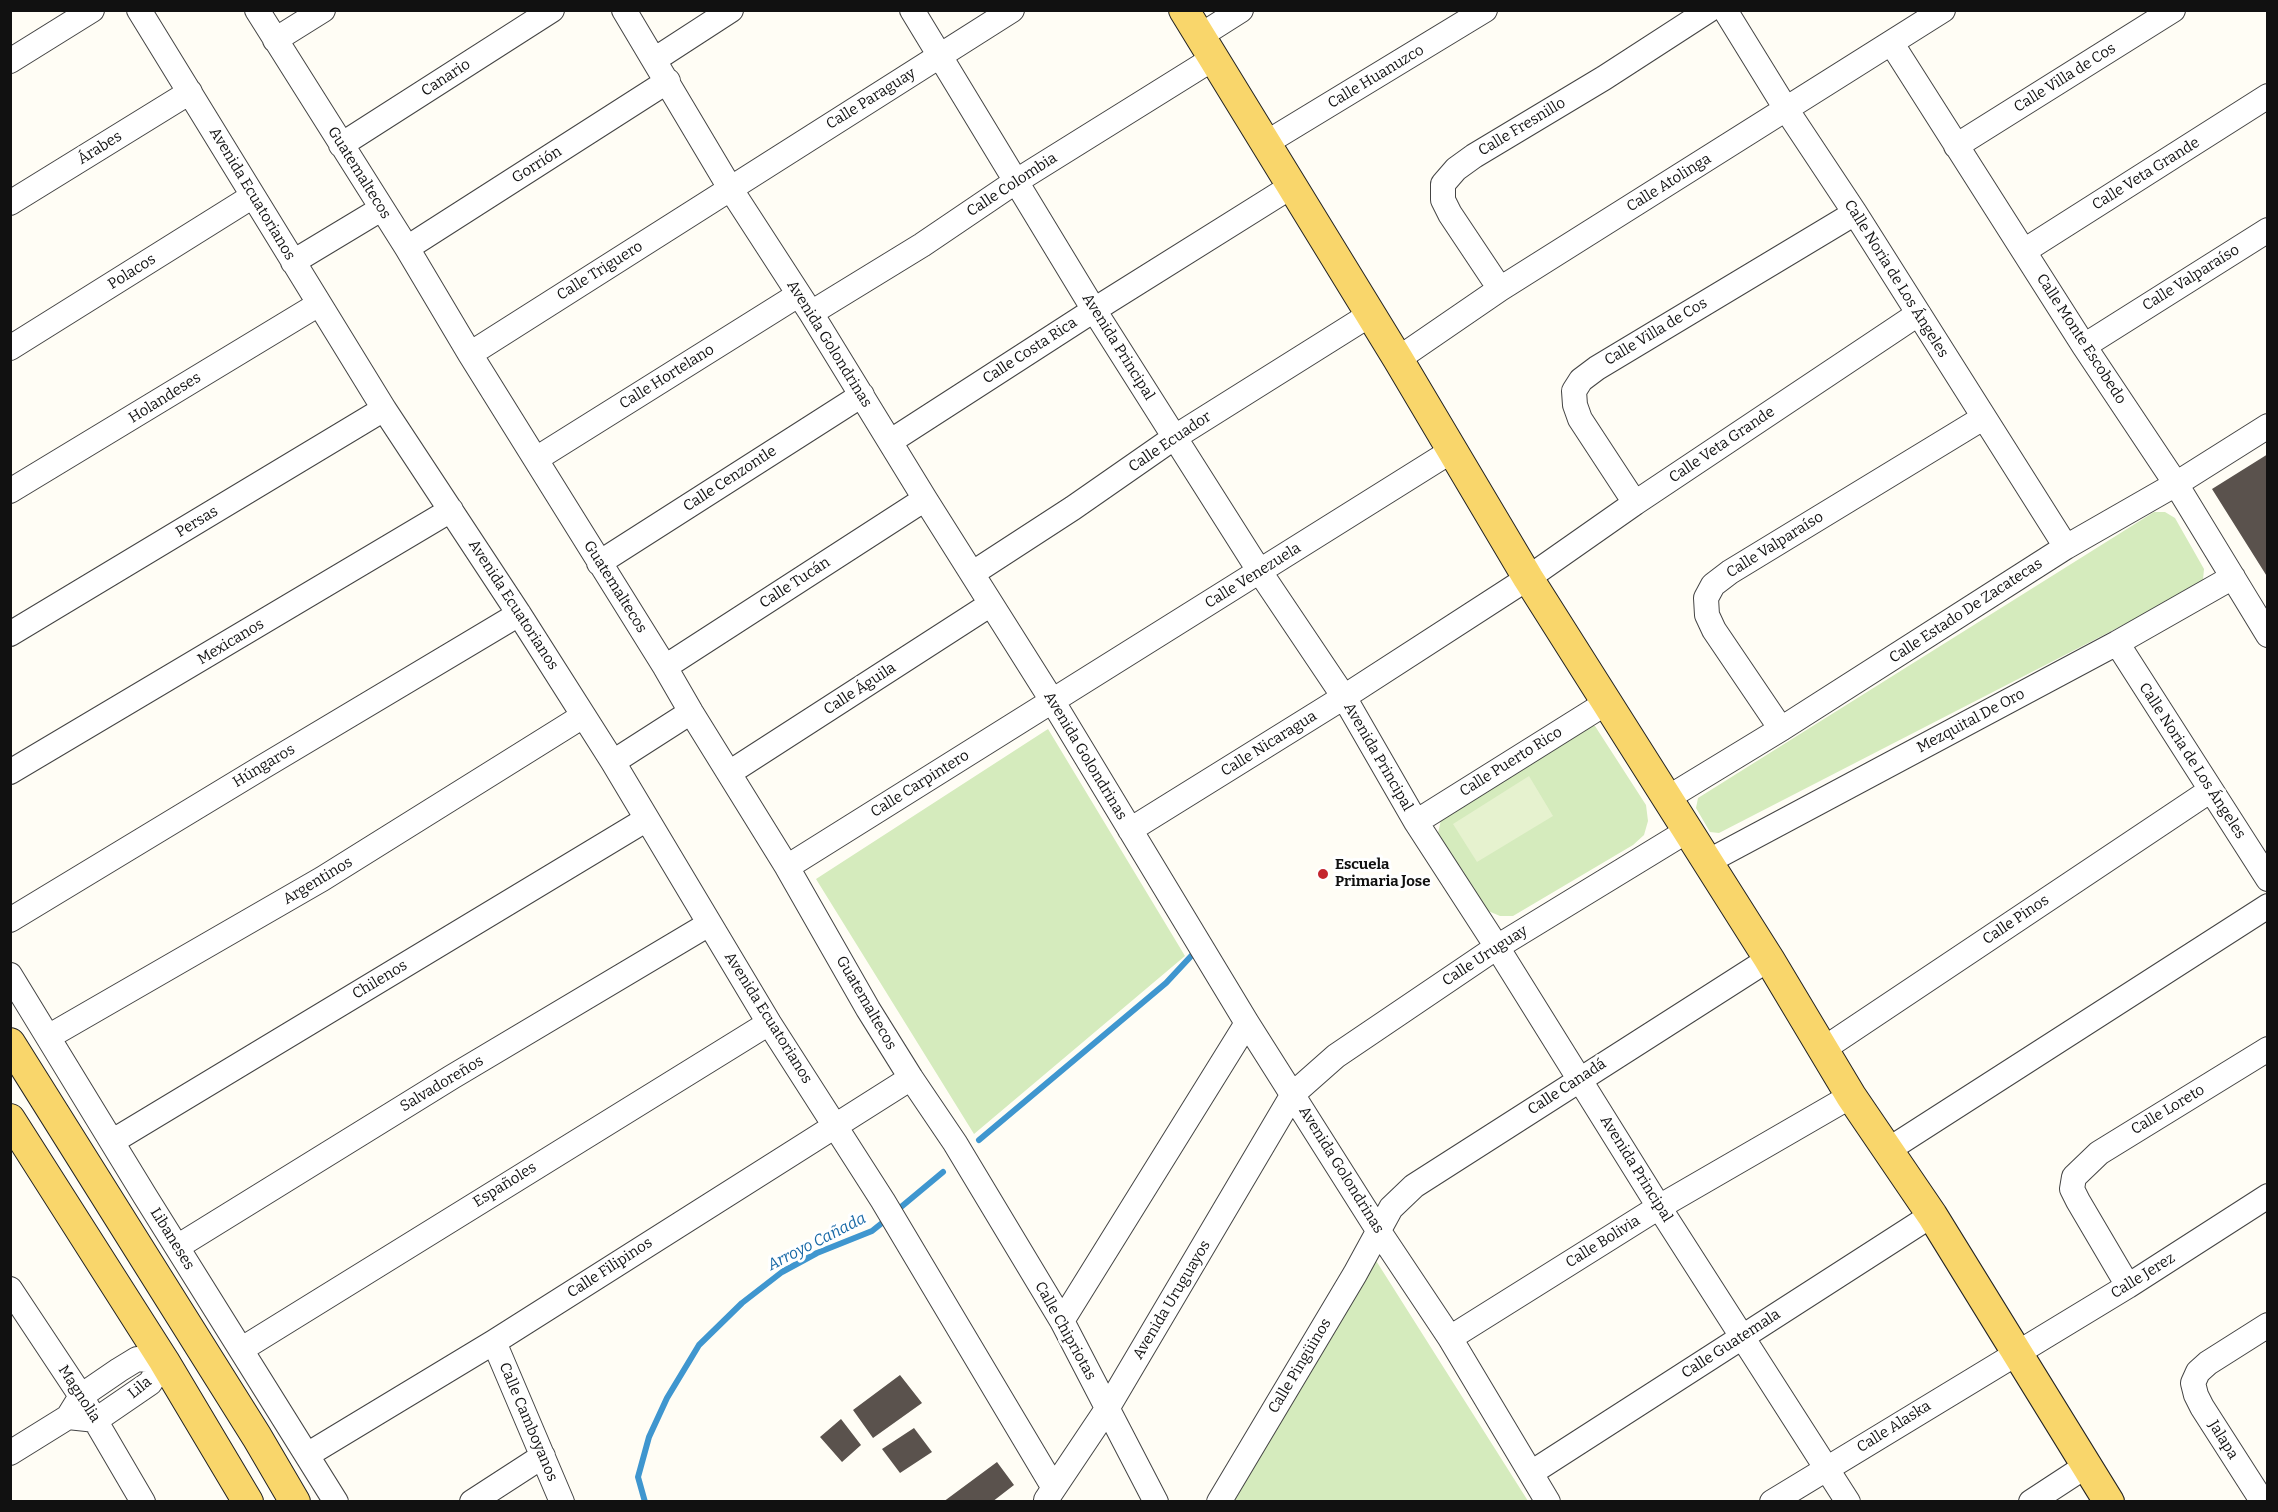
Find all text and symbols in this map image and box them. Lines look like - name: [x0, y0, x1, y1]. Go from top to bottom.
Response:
- street label: Calle Villa de Cos: [2011, 40, 2119, 116]
- street label: Calle Huanuzco: [1325, 41, 1427, 113]
- street label: Canario: [418, 56, 474, 100]
- street label: Calle Paraguay: [823, 64, 919, 134]
- street label: Calle Fresnillo: [1475, 94, 1569, 160]
- street label: Avenida Ecuatorianos: [205, 124, 299, 264]
- street label: Guatemaltecos: [323, 124, 395, 222]
- street label: Árabes: [75, 127, 125, 169]
- street label: Calle Veta Grande: [2089, 134, 2203, 214]
- street label: Gorrión: [509, 143, 565, 187]
- street label: Calle Colombia: [964, 149, 1060, 221]
- street label: Calle Atolinga: [1623, 150, 1715, 216]
- street label: Calle Noria de Los Ángeles: [1840, 197, 1952, 361]
- street label: Calle Triguero: [554, 238, 646, 304]
- street label: Calle Valparaíso: [2139, 241, 2243, 315]
- street label: Polacos: [105, 250, 159, 294]
- street label: Calle Monte Escobedo: [2032, 270, 2130, 408]
- street label: Avenida Golondrinas: [783, 277, 875, 411]
- street label: Avenida Principal: [1078, 290, 1158, 404]
- street label: Calle Villa de Cos: [1601, 294, 1711, 370]
- street label: Calle Costa Rica: [980, 314, 1080, 388]
- street label: Calle Hortelano: [616, 341, 718, 413]
- street label: Holandeses: [126, 369, 204, 427]
- street label: Calle Veta Grande: [1666, 403, 1778, 487]
- street label: Calle Ecuador: [1125, 408, 1215, 476]
- street label: Calle Cenzontle: [680, 442, 780, 516]
- street label: Persas: [173, 502, 221, 542]
- street label: Calle Valparaíso: [1723, 508, 1827, 582]
- street label: Avenida Ecuatorianos: [464, 536, 562, 674]
- street label: Guatemaltecos: [579, 538, 651, 636]
- street label: Calle Venezuela: [1202, 539, 1304, 613]
- street label: Calle Tucán: [756, 554, 834, 612]
- street label: Calle Estado De Zacatecas: [1886, 555, 2046, 667]
- street label: Mexicanos: [195, 615, 267, 669]
- street label: Calle Águila: [821, 659, 899, 719]
- street label: Calle Noria de Los Ángeles: [2135, 680, 2249, 842]
- street label: Mezquital De Oro: [1914, 685, 2028, 757]
- street label: Avenida Golondrinas: [1040, 689, 1130, 823]
- street label: Avenida Principal: [1340, 700, 1416, 814]
- street label: Calle Nicaragua: [1218, 707, 1320, 781]
- street label: Calle Puerto Rico: [1456, 723, 1566, 801]
- street label: Húngaros: [230, 740, 298, 792]
- street label: Calle Carpintero: [867, 747, 973, 821]
- street label: Argentinos: [280, 853, 356, 909]
- place label: Escuela Primaria Jose: [1335, 856, 1430, 891]
- marker: Escuela Primaria Jose: [1316, 867, 1330, 881]
- street label: Calle Pinos: [1979, 891, 2053, 949]
- street label: Calle Uruguay: [1439, 922, 1531, 990]
- street label: Avenida Ecuatorianos: [720, 949, 816, 1087]
- street label: Guatemaltecos: [832, 953, 900, 1053]
- street label: Chilenos: [349, 957, 411, 1003]
- street label: Salvadoreños: [397, 1052, 487, 1116]
- street label: Calle Canadá: [1525, 1055, 1609, 1119]
- street label: Calle Loreto: [2128, 1081, 2208, 1139]
- street label: Avenida Golondrinas: [1295, 1103, 1387, 1237]
- street label: Avenida Principal: [1596, 1112, 1676, 1226]
- street label: Españoles: [470, 1159, 540, 1211]
- street label: Libaneses: [146, 1205, 198, 1273]
- water label: Arroyo Cañada: [765, 1209, 869, 1275]
- street label: Calle Bolivia: [1562, 1212, 1644, 1272]
- street label: Calle Filipinos: [564, 1234, 656, 1302]
- street label: Avenida Uruguayos: [1129, 1237, 1215, 1363]
- street label: Calle Jerez: [2108, 1249, 2178, 1303]
- street label: Calle Chipriotas: [1031, 1279, 1099, 1383]
- street label: Calle Guatemala: [1678, 1305, 1784, 1383]
- street label: Calle Pingüinos: [1265, 1315, 1335, 1417]
- street label: Calle Camboyanos: [495, 1360, 561, 1484]
- street label: Magnolia: [54, 1362, 104, 1426]
- street label: Lila: [125, 1373, 155, 1403]
- street label: Calle Alaska: [1854, 1397, 1934, 1457]
- street label: Jalapa: [2204, 1417, 2242, 1463]

